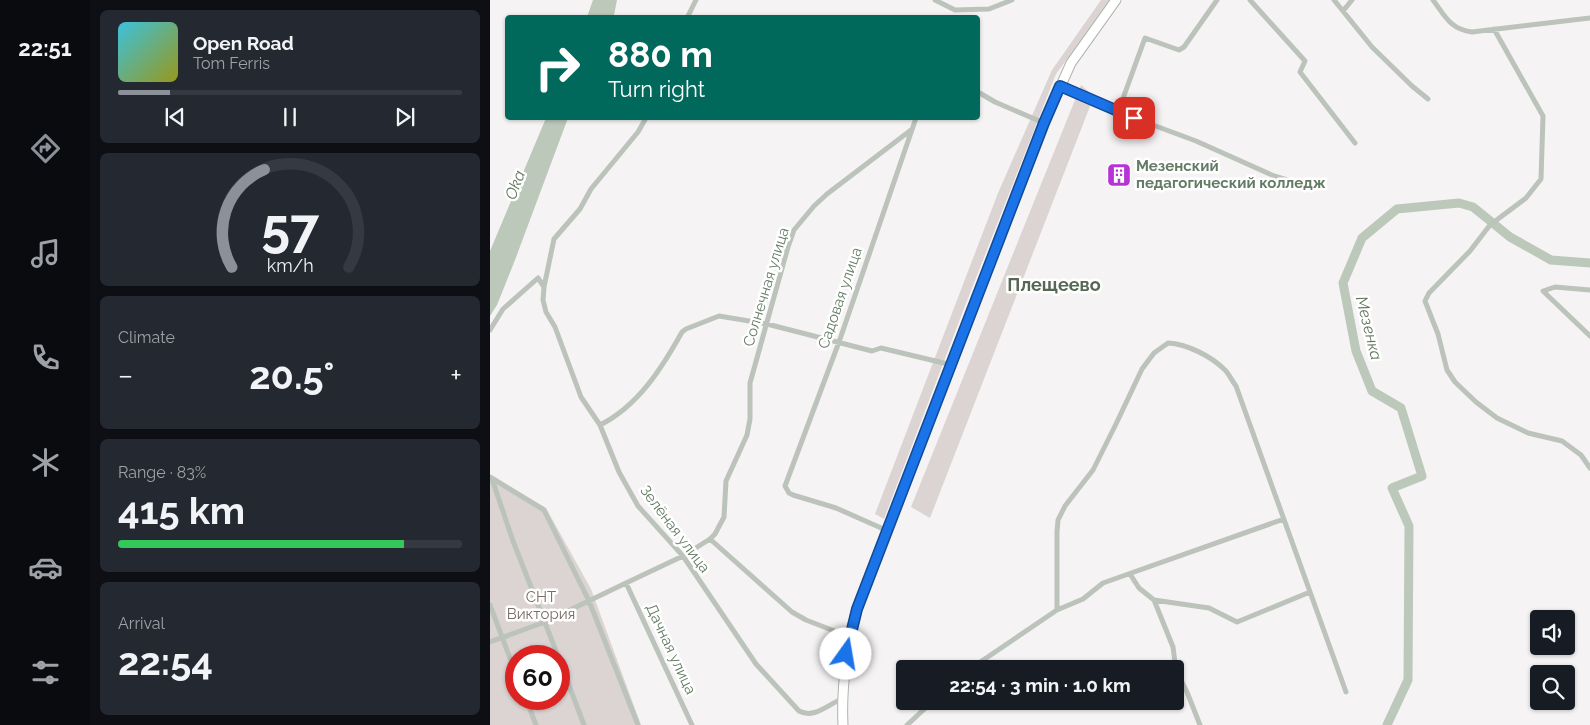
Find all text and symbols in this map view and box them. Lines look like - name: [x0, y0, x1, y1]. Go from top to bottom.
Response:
- text: Open Road: [193, 32, 294, 54]
- text: 880 m: [608, 34, 713, 75]
- text: 22:51: [18, 35, 72, 61]
- icon: right: [525, 35, 590, 100]
- text: Tom Ferris: [193, 54, 270, 73]
- text: Turn right: [608, 76, 705, 102]
- pin: [1113, 97, 1155, 139]
- icon: previous: [161, 103, 189, 131]
- icon: pause: [276, 103, 304, 131]
- icon: next: [391, 103, 419, 131]
- icon: arrive: [1120, 104, 1148, 132]
- icon: directions: [28, 131, 63, 166]
- place label: Мезенский педагогический колледж: [1136, 157, 1326, 192]
- building icon: Мезенский педагогический колледж: [1106, 162, 1132, 188]
- water label: Oka: [501, 167, 529, 202]
- text: 57: [261, 197, 320, 258]
- street label: Солнечная улица: [739, 225, 793, 349]
- icon: music: [28, 236, 63, 271]
- street label: Садовая улица: [814, 245, 866, 351]
- text: km/h: [266, 255, 314, 276]
- district label: Плещеево: [1007, 274, 1101, 295]
- water label: Мезенка: [1352, 294, 1386, 362]
- text: Climate: [118, 328, 175, 347]
- icon: phone: [28, 340, 63, 375]
- text: 20.5°: [249, 353, 334, 398]
- text: −: [118, 359, 133, 392]
- text: +: [450, 359, 462, 392]
- icon: climate: [28, 445, 63, 480]
- text: Range · 83%: [118, 463, 206, 482]
- street label: Зелёная улица: [636, 482, 714, 576]
- text: 415 km: [118, 488, 245, 533]
- icon: car: [28, 550, 63, 585]
- park label: СНТ Виктория: [507, 588, 575, 623]
- street label: Дачная улица: [642, 601, 700, 697]
- map controls: [1530, 610, 1575, 710]
- button: sound: [1530, 610, 1575, 655]
- text: Arrival: [118, 614, 165, 633]
- position arrow: [819, 627, 871, 679]
- text: 22:54: [118, 639, 213, 684]
- speed limit sign: 60: [505, 645, 570, 710]
- icon: filters: [28, 655, 63, 690]
- button: search: [1530, 665, 1575, 710]
- text: 22:54 · 3 min · 1.0 km: [949, 674, 1131, 696]

